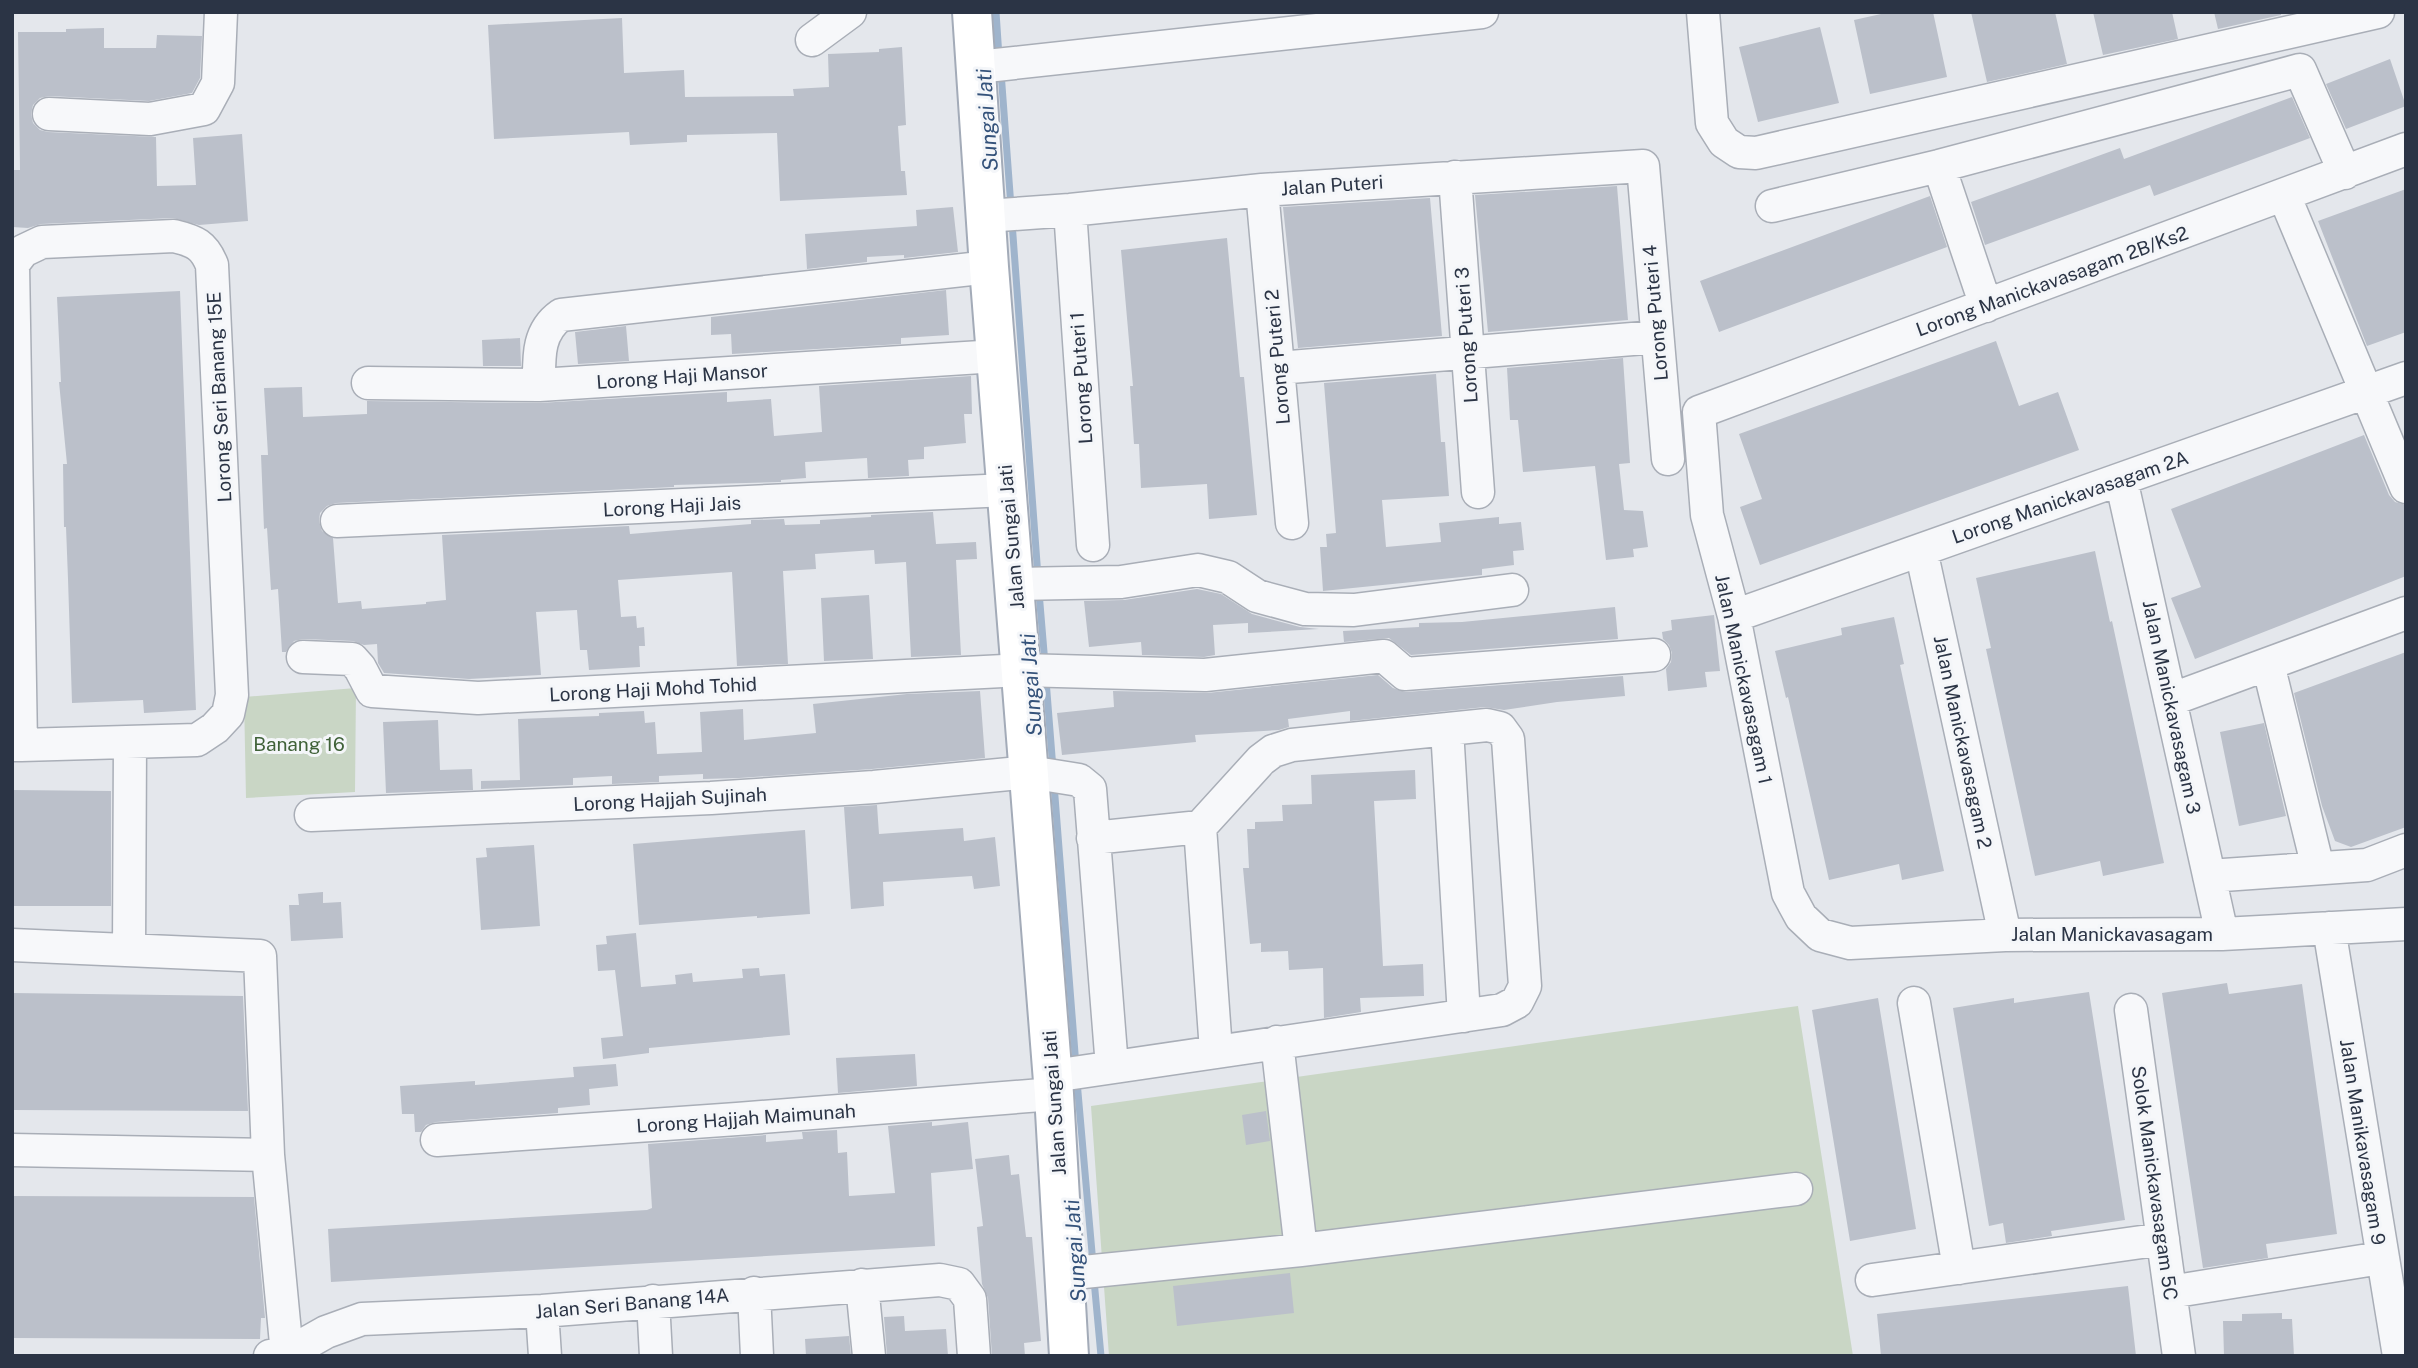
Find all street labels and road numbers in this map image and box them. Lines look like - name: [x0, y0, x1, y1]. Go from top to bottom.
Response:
- street label: Jalan Puteri: [1280, 170, 1384, 200]
- street label: Lorong Manickavasagam 2B/Ks2: [1913, 221, 2191, 341]
- street label: Lorong Puteri 4: [1638, 244, 1672, 382]
- street label: Lorong Puteri 3: [1450, 266, 1482, 404]
- street label: Lorong Puteri 2: [1260, 288, 1294, 426]
- street label: Lorong Seri Banang 15E: [202, 291, 236, 503]
- street label: Lorong Puteri 1: [1065, 311, 1097, 445]
- street label: Lorong Haji Mansor: [595, 359, 769, 393]
- street label: Lorong Manickavasagam 2A: [1949, 446, 2191, 548]
- street label: Jalan Sungai Jati: [994, 464, 1028, 610]
- street label: Lorong Haji Jais: [602, 491, 742, 521]
- street label: Jalan Manickavasagam 1: [1711, 572, 1777, 786]
- street label: Jalan Manickavasagam 3: [2139, 598, 2205, 816]
- street label: Jalan Manickavasagam 2: [1930, 633, 1996, 851]
- street label: Lorong Haji Mohd Tohid: [548, 673, 758, 705]
- street label: Lorong Hajjah Sujinah: [573, 783, 767, 815]
- street label: Jalan Manickavasagam: [2011, 923, 2213, 945]
- street label: Jalan Sungai Jati: [1038, 1030, 1070, 1176]
- street label: Jalan Manikavasagam 9: [2336, 1037, 2390, 1247]
- street label: Solok Manickavasagam 5C: [2128, 1064, 2182, 1302]
- street label: Lorong Hajjah Maimunah: [636, 1099, 856, 1137]
- street label: Jalan Seri Banang 14A: [534, 1284, 730, 1322]

